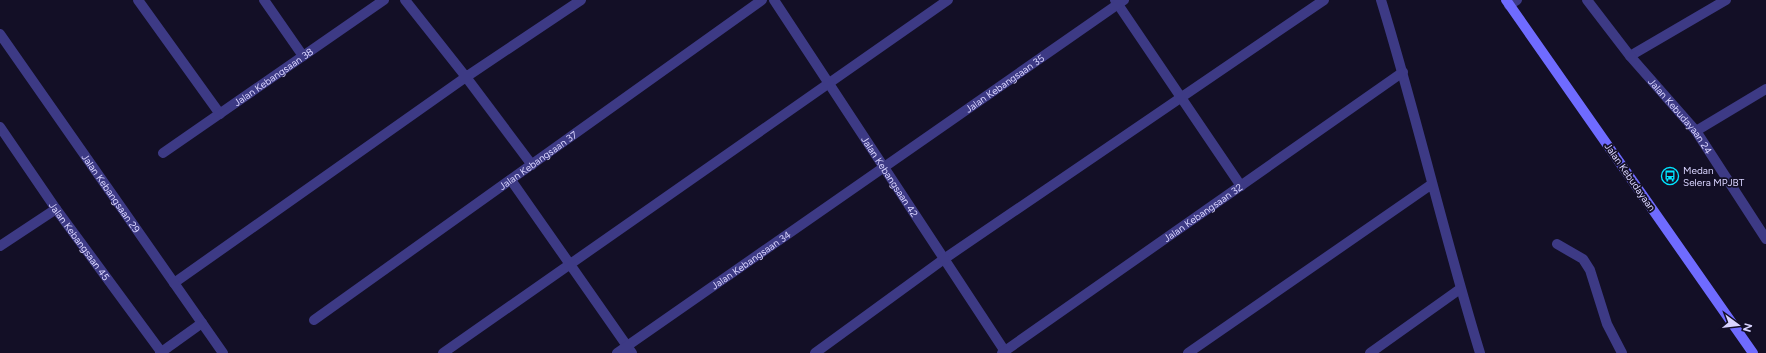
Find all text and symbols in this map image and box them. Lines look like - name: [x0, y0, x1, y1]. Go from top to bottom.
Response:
- street label: Jalan Kebangsaan 38: [231, 45, 316, 109]
- street label: Jalan Kebangsaan 35: [962, 51, 1047, 115]
- street label: Jalan Kebudayaan 24: [1646, 75, 1716, 156]
- street label: Jalan Kebangsaan 37: [496, 127, 580, 193]
- street label: Jalan Kebangsaan 42: [859, 133, 921, 219]
- street label: Jalan Kebudayaan: [1602, 140, 1659, 214]
- street label: Jalan Kebangsaan 29: [79, 151, 144, 235]
- place label: Medan Selera MPJBT: [1683, 164, 1745, 189]
- bus stop icon: Medan Selera MPJBT: [1660, 166, 1680, 186]
- street label: Jalan Kebangsaan 32: [1161, 180, 1245, 245]
- street label: Jalan Kebangsaan 45: [46, 199, 113, 283]
- street label: Jalan Kebangsaan 34: [708, 228, 793, 292]
- north arrow: [1718, 305, 1758, 345]
- text: N: [1740, 322, 1755, 333]

